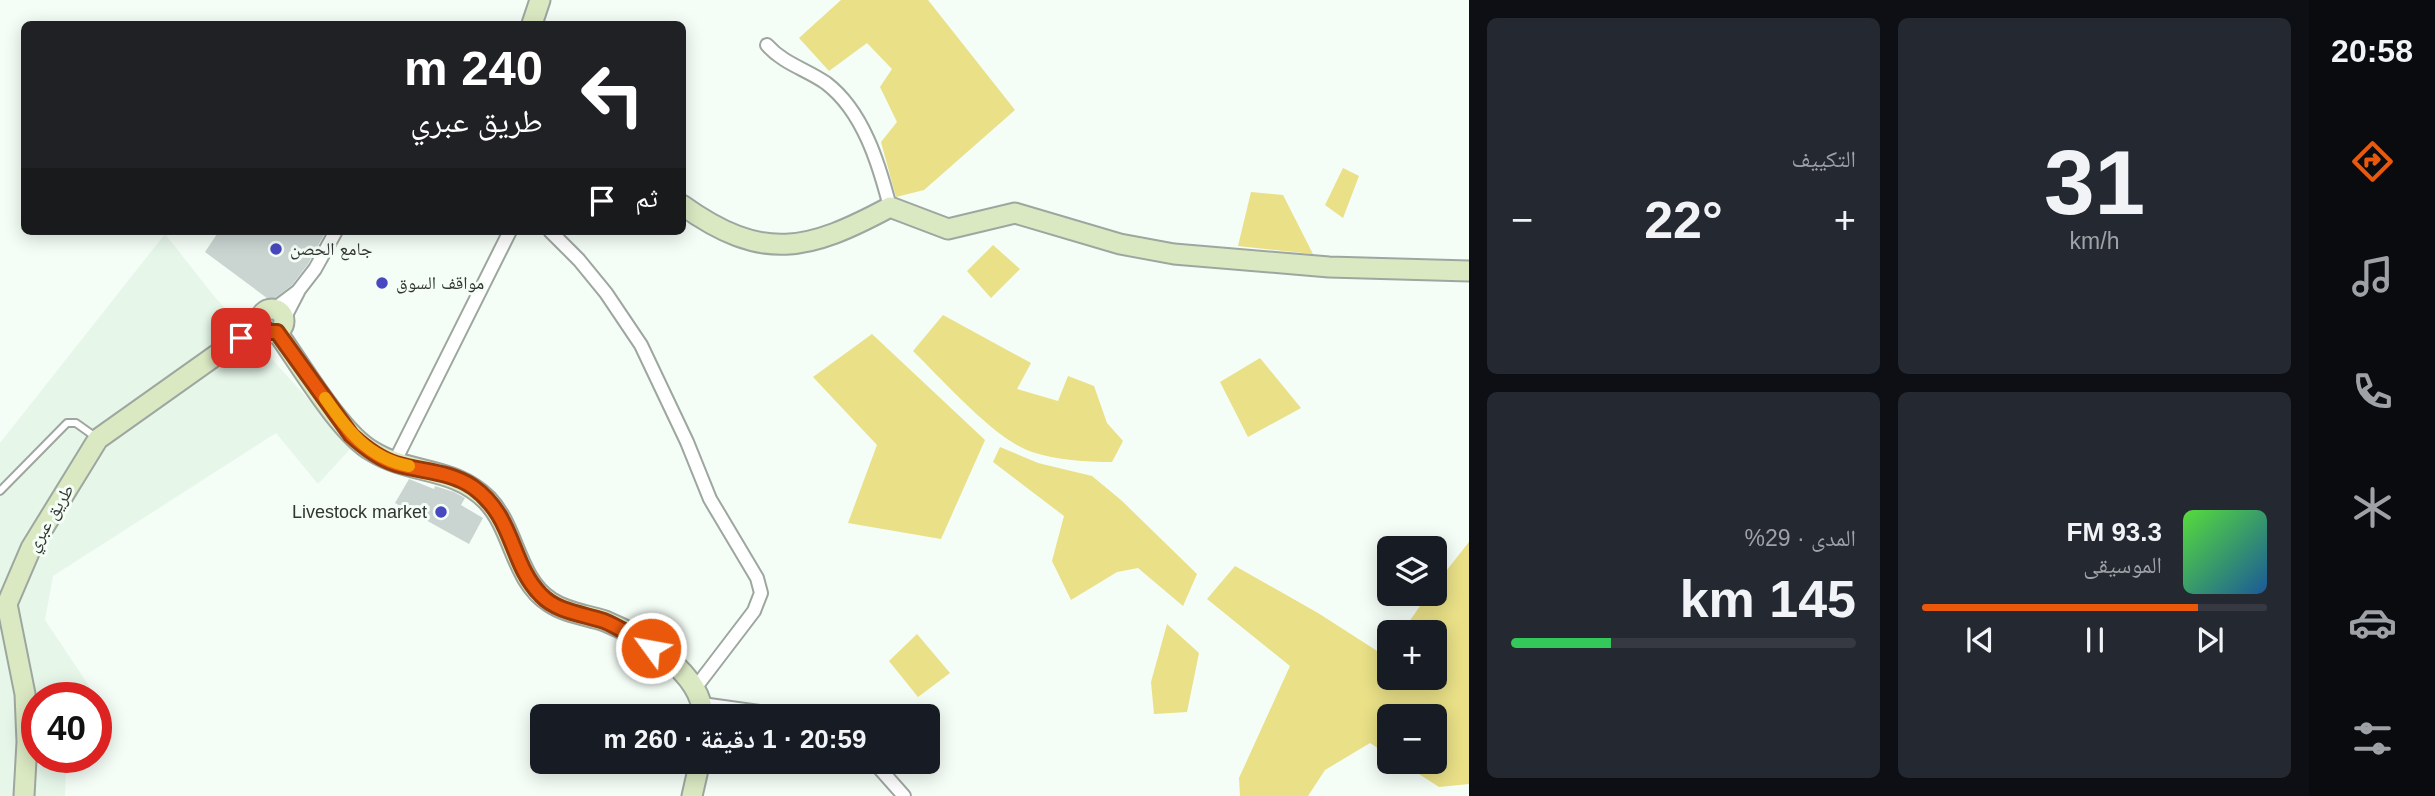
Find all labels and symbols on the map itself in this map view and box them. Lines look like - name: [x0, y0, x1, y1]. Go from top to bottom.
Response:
- place label: جامع الحصن: [290, 239, 372, 261]
- marker: جامع الحصن: [268, 241, 284, 257]
- place label: مواقف السوق: [396, 273, 484, 294]
- marker: مواقف السوق: [374, 275, 390, 291]
- pin: [211, 308, 271, 368]
- street label: طريق عبري: [22, 481, 82, 557]
- place label: Livestock market: [292, 502, 427, 522]
- marker: Livestock market: [433, 504, 449, 520]
- position arrow: [614, 611, 688, 685]
- speed limit sign: 40: [21, 682, 112, 773]

